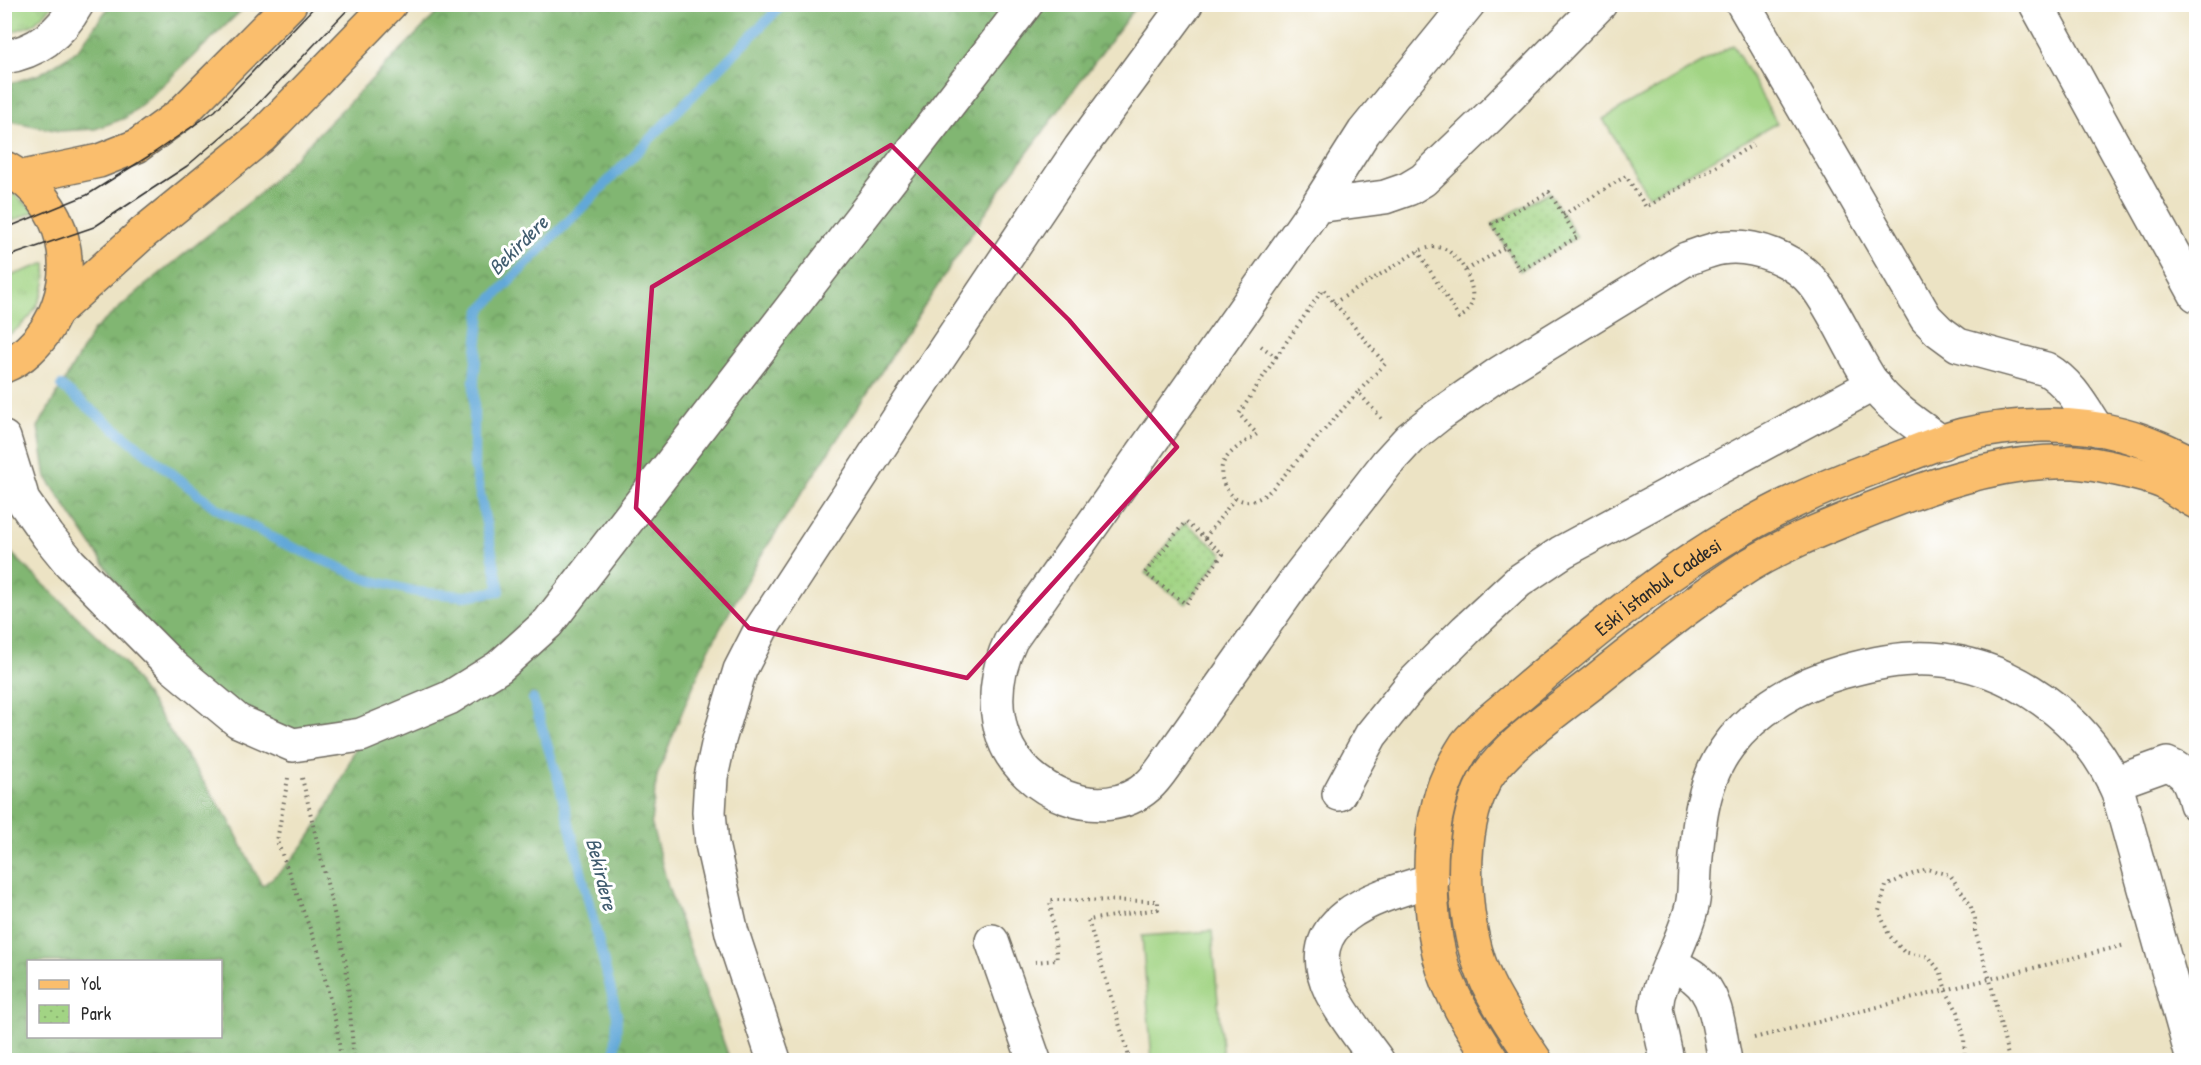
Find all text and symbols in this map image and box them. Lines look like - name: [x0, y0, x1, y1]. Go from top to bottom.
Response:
- water label: Bekirdere: [482, 208, 555, 281]
- street label: Eski İstanbul Caddesi: [1588, 531, 1726, 641]
- water label: Bekirdere: [579, 835, 625, 915]
- legend: [27, 960, 222, 1038]
- text: Yol: [81, 971, 101, 996]
- text: Park: [81, 1001, 112, 1026]

